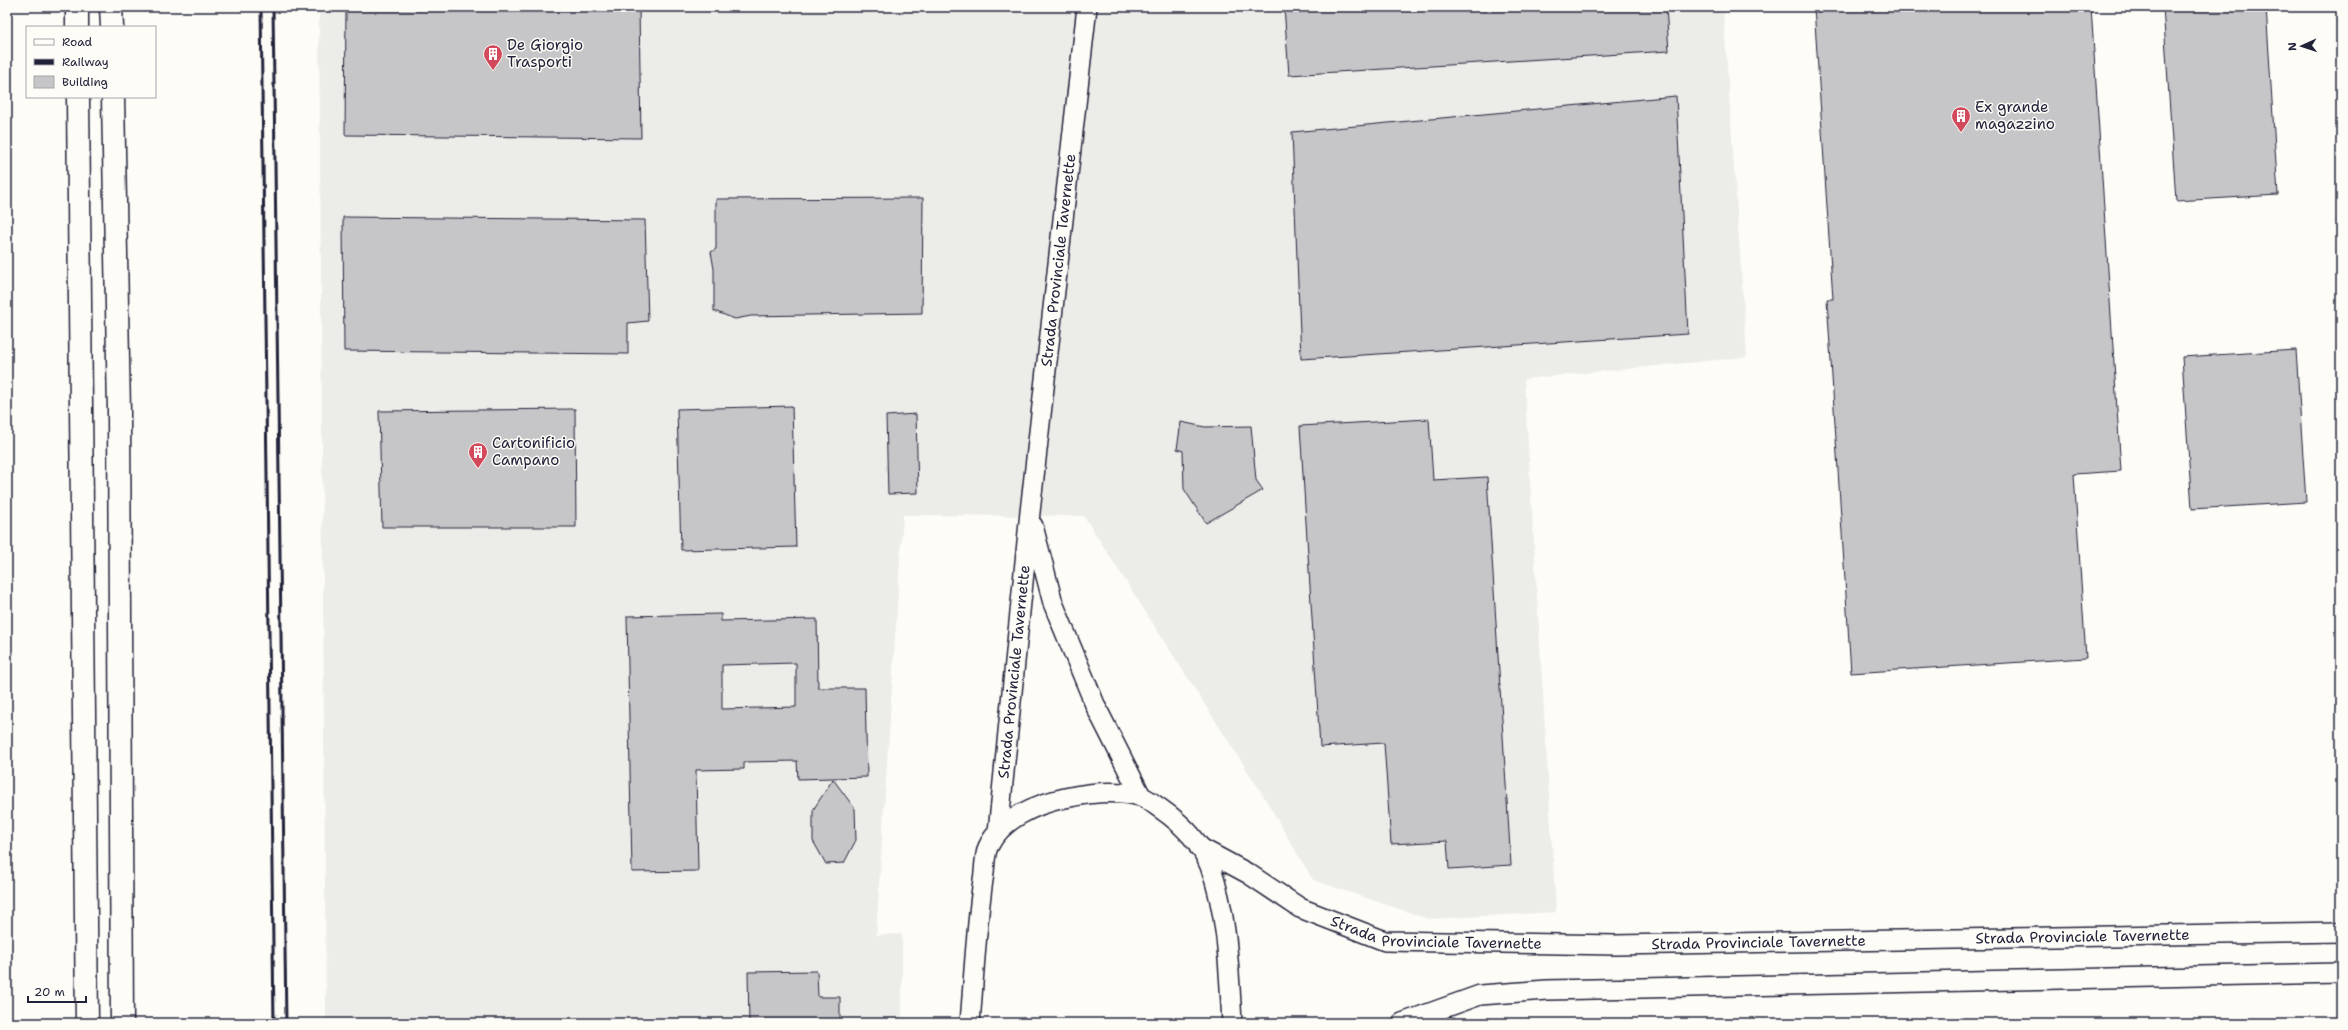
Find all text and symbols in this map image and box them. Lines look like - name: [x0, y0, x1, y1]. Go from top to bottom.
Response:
- legend: [26, 26, 156, 98]
- north arrow: [2282, 26, 2322, 66]
- text: Road: [62, 34, 93, 50]
- place label: De Giorgio Trasporti: [507, 35, 583, 72]
- text: N: [2285, 41, 2300, 51]
- building icon: De Giorgio Trasporti: [482, 43, 504, 71]
- text: Railway: [62, 54, 109, 70]
- text: Building: [62, 74, 108, 90]
- place label: Ex grande magazzino: [1975, 97, 2055, 134]
- building icon: Ex grande magazzino: [1950, 105, 1972, 133]
- street label: Strada Provinciale Tavernette: [1036, 153, 1080, 368]
- place label: Cartonificio Campano: [492, 433, 575, 470]
- building icon: Cartonificio Campano: [467, 441, 489, 469]
- street label: Strada Provinciale Tavernette: [993, 564, 1035, 779]
- street label: Strada Provinciale Tavernette: [1328, 911, 1542, 954]
- street label: Strada Provinciale Tavernette: [1975, 925, 2190, 949]
- street label: Strada Provinciale Tavernette: [1651, 931, 1866, 954]
- scale bar: [28, 978, 86, 1004]
- text: 20 m: [34, 984, 65, 1000]

